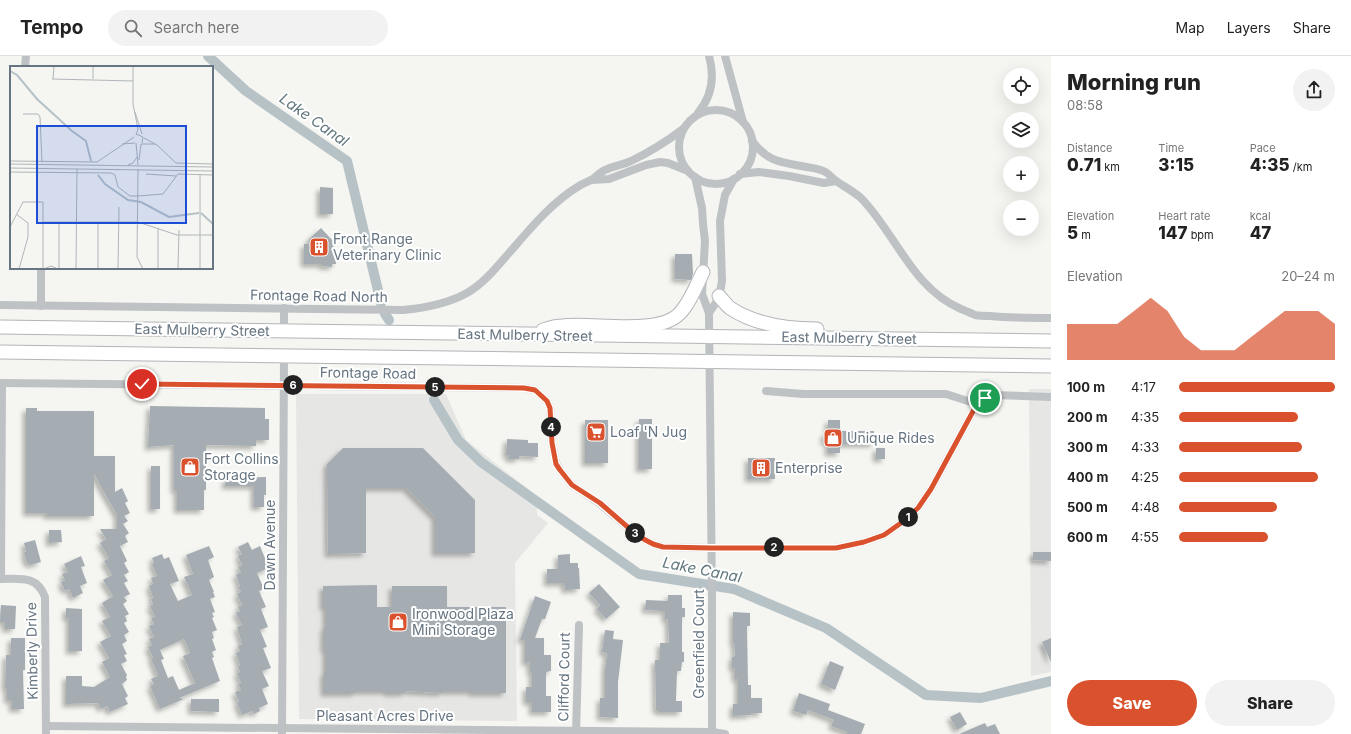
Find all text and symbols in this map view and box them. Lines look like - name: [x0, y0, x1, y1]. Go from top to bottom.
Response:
- search box: [108, 10, 388, 46]
- text: Tempo: [20, 16, 84, 39]
- icon: search: [122, 17, 144, 39]
- text: Search here: [154, 18, 239, 37]
- text: Map: [1176, 19, 1205, 36]
- text: Layers: [1227, 19, 1271, 36]
- text: Share: [1293, 19, 1331, 36]
- inset map: [10, 66, 213, 269]
- map controls: [1003, 68, 1039, 236]
- button: locate: [1003, 68, 1039, 104]
- text: Morning run: [1067, 69, 1201, 95]
- button: share: [1293, 69, 1335, 111]
- water label: Lake Canal: [276, 89, 353, 151]
- text: 08:58: [1067, 97, 1103, 113]
- button: layers: [1003, 112, 1039, 148]
- text: Distance: [1067, 141, 1112, 155]
- text: Time: [1158, 141, 1184, 155]
- text: Pace: [1250, 141, 1276, 155]
- text: 0.71: [1067, 155, 1101, 175]
- text: 3:15: [1158, 155, 1194, 175]
- text: 4:35: [1250, 155, 1290, 175]
- button: +: [1003, 156, 1039, 192]
- text: km: [1101, 160, 1120, 174]
- text: /km: [1290, 160, 1312, 174]
- button: −: [1003, 200, 1039, 236]
- text: Elevation: [1067, 209, 1114, 223]
- text: Heart rate: [1158, 209, 1210, 223]
- text: kcal: [1250, 209, 1271, 223]
- text: 5: [1067, 223, 1078, 243]
- text: 147: [1158, 223, 1188, 243]
- text: 47: [1250, 223, 1271, 243]
- text: m: [1078, 228, 1091, 242]
- text: bpm: [1188, 228, 1214, 242]
- place label: Front Range Veterinary Clinic: [333, 230, 442, 263]
- building icon: Front Range Veterinary Clinic: [308, 236, 330, 258]
- text: Elevation: [1067, 268, 1123, 284]
- text: 20–24 m: [1281, 268, 1335, 284]
- street label: Frontage Road North: [250, 286, 388, 305]
- street label: East Mulberry Street: [134, 320, 270, 339]
- street label: East Mulberry Street: [457, 325, 593, 344]
- street label: East Mulberry Street: [781, 328, 917, 347]
- street label: Frontage Road: [320, 363, 416, 382]
- pin: [125, 367, 159, 401]
- icon: check: [131, 373, 153, 395]
- pin: 6: [283, 375, 303, 395]
- pin: 5: [425, 377, 445, 397]
- text: 6: [289, 378, 297, 392]
- text: 100 m: [1067, 379, 1105, 395]
- text: 4:17: [1131, 379, 1156, 395]
- text: 5: [431, 380, 439, 394]
- pin: [968, 381, 1002, 415]
- icon: arrive: [974, 387, 996, 409]
- text: 200 m: [1067, 409, 1108, 425]
- text: 4:35: [1131, 409, 1159, 425]
- pin: 4: [541, 417, 561, 437]
- text: 4: [547, 420, 555, 434]
- supermarket icon: Loaf 'N Jug: [585, 421, 607, 443]
- place label: Loaf 'N Jug: [610, 423, 687, 440]
- shop icon: Unique Rides: [822, 427, 844, 449]
- place label: Unique Rides: [847, 429, 935, 446]
- text: 300 m: [1067, 439, 1108, 455]
- text: 4:33: [1131, 439, 1159, 455]
- place label: Fort Collins Storage: [204, 450, 279, 483]
- shop icon: Fort Collins Storage: [179, 456, 201, 478]
- building icon: Enterprise: [750, 457, 772, 479]
- place label: Enterprise: [775, 459, 843, 476]
- text: 400 m: [1067, 469, 1108, 485]
- text: 4:25: [1131, 469, 1159, 485]
- text: 500 m: [1067, 499, 1108, 515]
- text: 4:48: [1131, 499, 1160, 515]
- street label: Dawn Avenue: [261, 500, 278, 590]
- pin: 1: [898, 507, 918, 527]
- text: 1: [906, 510, 910, 524]
- pin: 3: [625, 523, 645, 543]
- text: 3: [631, 526, 639, 540]
- text: 600 m: [1067, 529, 1108, 545]
- text: 4:55: [1131, 529, 1159, 545]
- pin: 2: [764, 537, 784, 557]
- text: 2: [771, 540, 777, 554]
- water label: Lake Canal: [661, 553, 744, 587]
- street label: Greenfield Court: [690, 589, 707, 699]
- street label: Kimberly Drive: [22, 602, 41, 700]
- place label: Ironwood Plaza Mini Storage: [412, 605, 514, 638]
- shop icon: Ironwood Plaza Mini Storage: [387, 611, 409, 633]
- street label: Clifford Court: [554, 632, 573, 722]
- button: Save: [1067, 680, 1197, 726]
- button: Share: [1205, 680, 1335, 726]
- street label: Pleasant Acres Drive: [316, 707, 454, 724]

